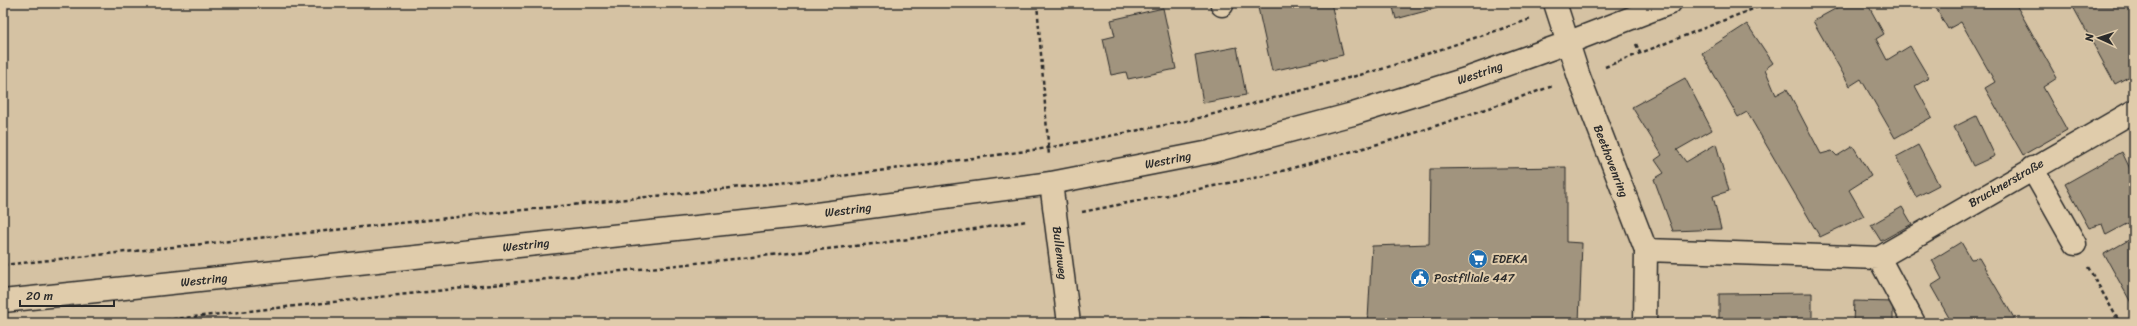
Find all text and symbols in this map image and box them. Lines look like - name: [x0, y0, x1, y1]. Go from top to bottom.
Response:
- north arrow: [2079, 18, 2119, 58]
- text: N: [2080, 33, 2099, 43]
- street label: Westring: [1454, 55, 1506, 91]
- street label: Beethovenring: [1587, 121, 1635, 201]
- street label: Westring: [1143, 145, 1193, 175]
- street label: Brucknerstraße: [1964, 152, 2048, 214]
- street label: Westring: [823, 196, 873, 224]
- street label: Bullenweg: [1046, 225, 1074, 281]
- street label: Westring: [502, 232, 550, 258]
- supermarket icon: EDEKA: [1467, 248, 1489, 270]
- place label: EDEKA: [1492, 248, 1528, 270]
- street label: Westring: [180, 267, 228, 293]
- public building icon: Postfiliale 447: [1409, 267, 1431, 289]
- place label: Postfiliale 447: [1434, 267, 1515, 289]
- scale bar: [20, 282, 114, 308]
- text: 20 m: [26, 285, 53, 307]

